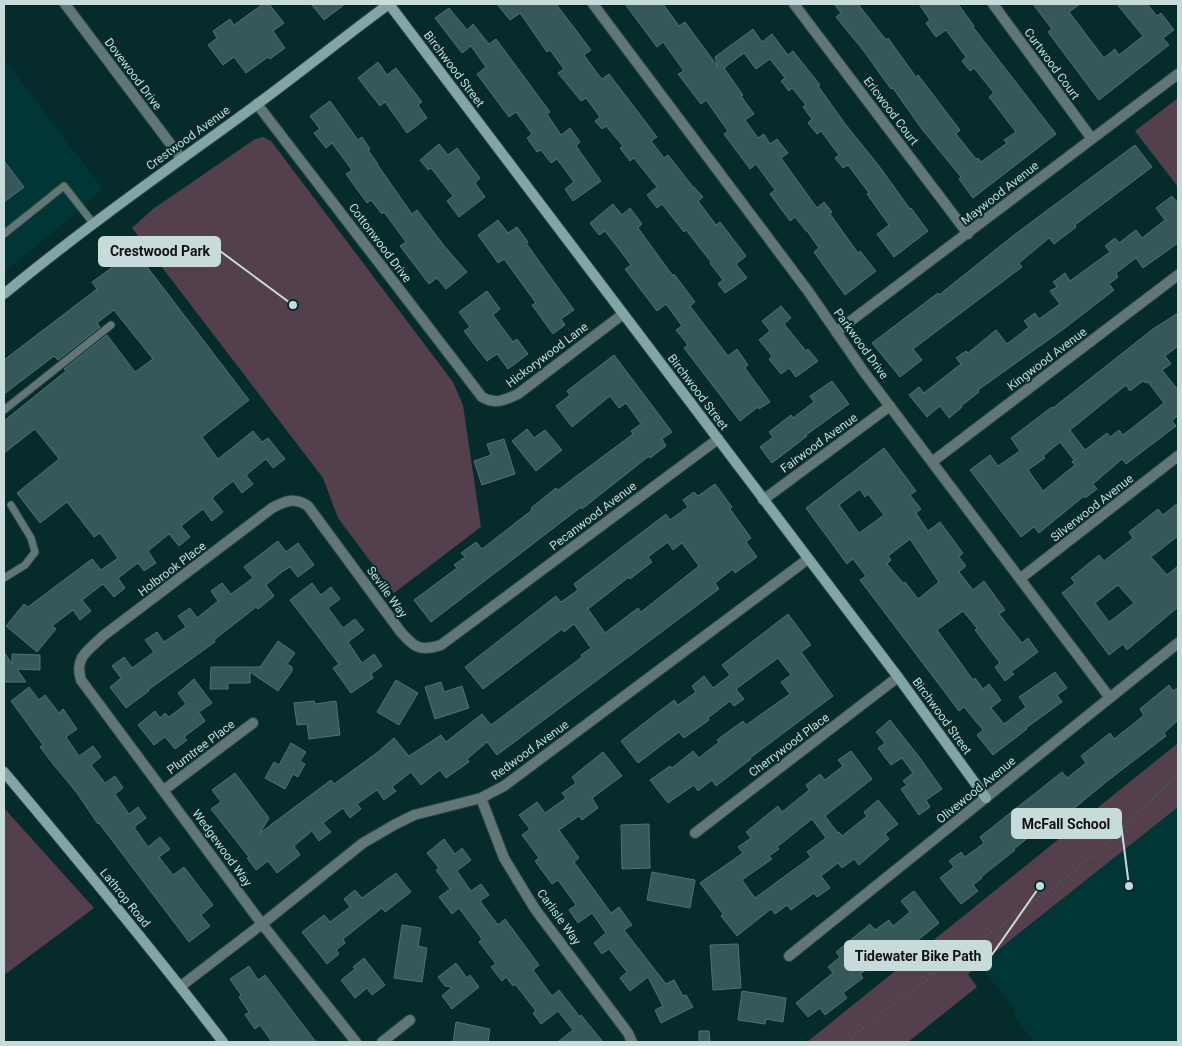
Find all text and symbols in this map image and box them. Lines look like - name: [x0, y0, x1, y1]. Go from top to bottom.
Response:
- street label: Curtwood Court: [1021, 26, 1083, 102]
- street label: Birchwood Street: [421, 28, 487, 110]
- street label: Dovewood Drive: [101, 35, 165, 113]
- street label: Ericwood Court: [861, 74, 921, 148]
- street label: Crestwood Avenue: [143, 103, 233, 173]
- street label: Maywood Avenue: [959, 158, 1041, 228]
- street label: Cottonwood Drive: [346, 201, 414, 285]
- callout: Crestwood Park: [99, 237, 220, 266]
- text: Crestwood Park: [110, 243, 211, 259]
- street label: Parkwood Drive: [831, 306, 891, 382]
- street label: Hickorywood Lane: [503, 320, 591, 390]
- street label: Kingwood Avenue: [1005, 325, 1089, 393]
- street label: Birchwood Street: [665, 351, 731, 433]
- street label: Fairwood Avenue: [778, 410, 860, 476]
- street label: Silverwood Avenue: [1048, 471, 1136, 545]
- street label: Pecanwood Avenue: [547, 479, 639, 553]
- street label: Holbrook Place: [135, 539, 209, 599]
- street label: Seville Way: [364, 564, 410, 621]
- street label: Birchwood Street: [909, 675, 975, 757]
- street label: Cherrywood Place: [746, 710, 832, 780]
- street label: Plumtree Place: [164, 717, 238, 777]
- street label: Redwood Avenue: [489, 717, 571, 783]
- street label: Olivewood Avenue: [934, 754, 1018, 826]
- street label: Wedgewood Way: [189, 807, 255, 889]
- callout: McFall School: [1012, 809, 1121, 838]
- text: McFall School: [1022, 816, 1110, 832]
- street label: Lathrop Road: [97, 866, 153, 930]
- street label: Carlisle Way: [534, 886, 584, 948]
- callout: Tidewater Bike Path: [845, 941, 991, 970]
- text: Tidewater Bike Path: [855, 948, 981, 964]

